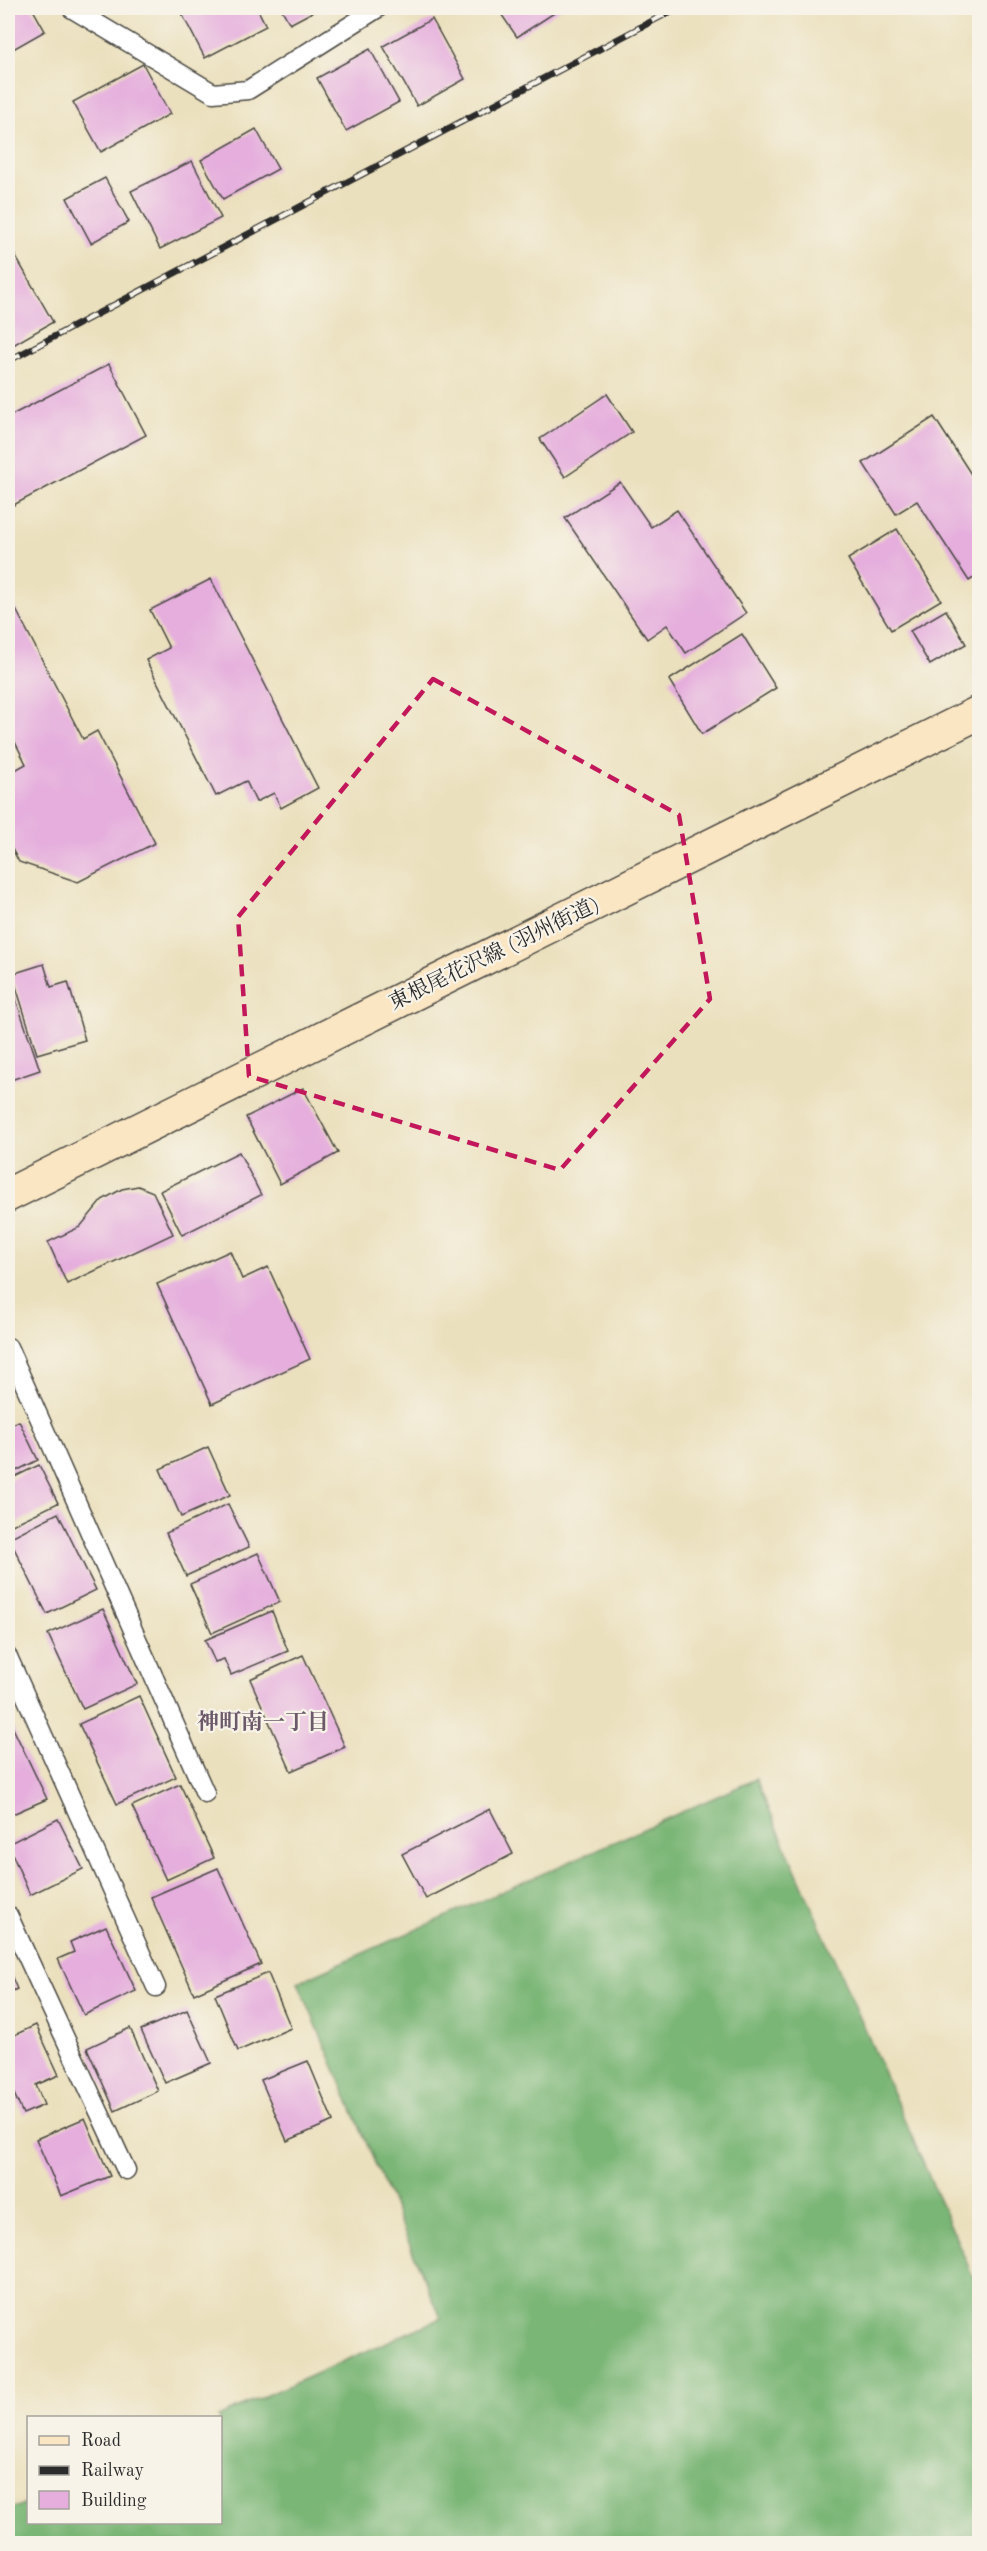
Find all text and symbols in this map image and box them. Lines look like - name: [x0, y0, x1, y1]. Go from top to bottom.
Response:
- street label: 東根尾花沢線 (羽州街道): [385, 892, 603, 1015]
- district label: 神町南一丁目: [197, 1710, 329, 1734]
- legend: [27, 2416, 222, 2524]
- text: Road: [81, 2432, 121, 2450]
- text: Railway: [81, 2462, 144, 2480]
- text: Building: [81, 2492, 147, 2510]

